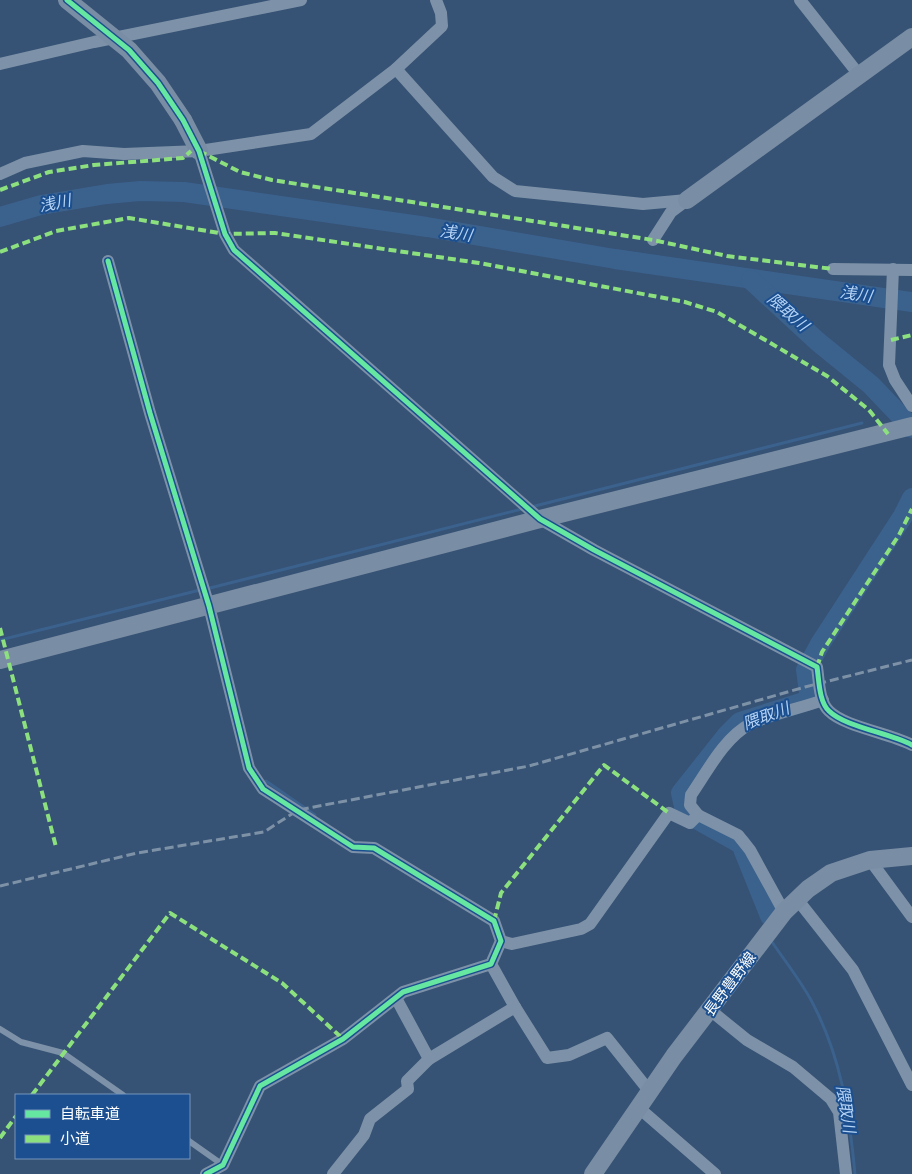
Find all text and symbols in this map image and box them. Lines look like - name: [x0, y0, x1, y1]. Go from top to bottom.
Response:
- water label: 浅川: [37, 188, 75, 217]
- water label: 浅川: [438, 219, 476, 247]
- water label: 浅川: [838, 280, 876, 308]
- water label: 隈取川: [762, 288, 815, 338]
- water label: 隈取川: [739, 696, 794, 735]
- street label: 長野豊野線: [699, 947, 761, 1021]
- water label: 隈取川: [831, 1083, 861, 1136]
- legend: [15, 1094, 190, 1159]
- text: 自転車道: [60, 1103, 120, 1125]
- text: 小道: [60, 1128, 90, 1150]

